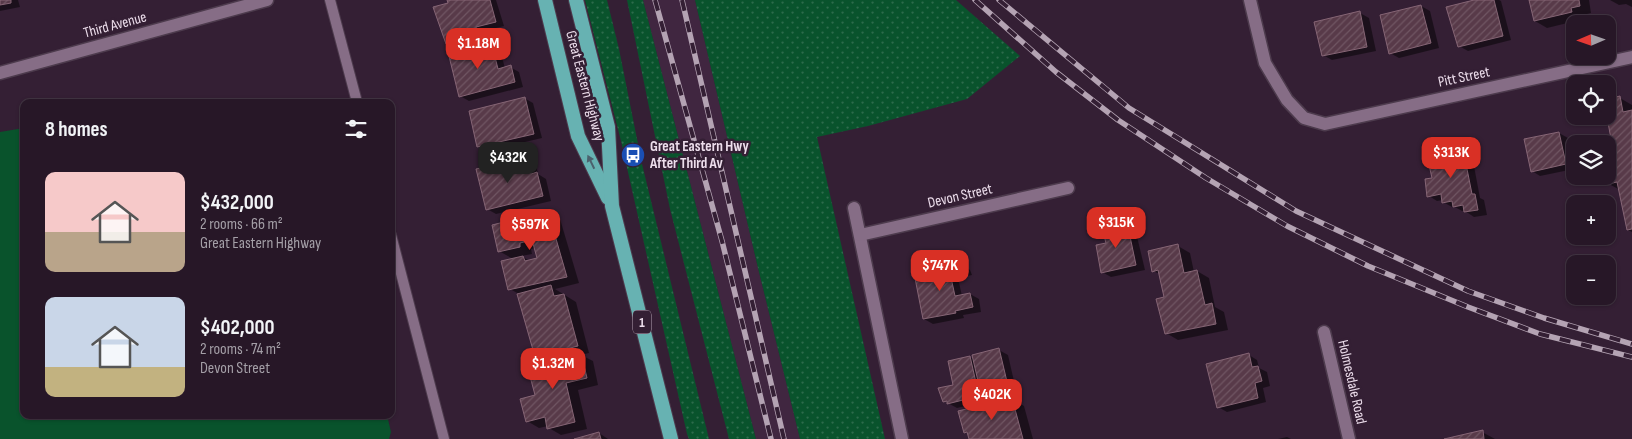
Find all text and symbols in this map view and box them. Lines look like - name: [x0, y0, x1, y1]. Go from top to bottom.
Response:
- street label: Third Avenue: [81, 7, 149, 43]
- north arrow: [1566, 15, 1616, 65]
- map controls: [1566, 15, 1616, 305]
- pin: $1.18M: [437, 28, 519, 70]
- street label: Great Eastern Highway: [561, 29, 609, 143]
- text: $1.18M: [457, 34, 499, 53]
- street label: Pitt Street: [1436, 62, 1492, 92]
- button: locate: [1566, 75, 1616, 125]
- icon: filters: [342, 115, 370, 143]
- text: 8 homes: [45, 117, 108, 142]
- button: layers: [1566, 135, 1616, 185]
- pin: $313K: [1416, 136, 1486, 179]
- place label: Great Eastern Hwy After Third Av: [649, 137, 749, 173]
- pin: $432K: [473, 142, 543, 184]
- bus stop icon: Great Eastern Hwy After Third Av: [620, 142, 646, 168]
- text: $313K: [1433, 143, 1469, 162]
- text: $432K: [489, 148, 527, 167]
- one-way arrow: [587, 155, 595, 169]
- street label: Devon Street: [926, 179, 995, 213]
- text: $432,000: [200, 190, 274, 215]
- icon: home: [85, 192, 145, 252]
- button: +: [1566, 195, 1616, 245]
- pin: $315K: [1081, 206, 1151, 249]
- pin: $597K: [495, 208, 565, 251]
- text: $315K: [1098, 213, 1134, 232]
- text: 2 rooms · 66 m²: [200, 215, 283, 234]
- text: $597K: [511, 215, 549, 234]
- text: Great Eastern Highway: [200, 234, 321, 253]
- pin: $747K: [905, 250, 975, 292]
- button: −: [1566, 255, 1616, 305]
- text: $747K: [922, 256, 958, 275]
- road number: 1: [633, 311, 651, 334]
- text: $402,000: [200, 315, 274, 340]
- icon: home: [85, 317, 145, 377]
- street label: Holmesdale Road: [1333, 338, 1371, 426]
- text: 2 rooms · 74 m²: [200, 340, 281, 359]
- pin: $1.32M: [512, 348, 594, 390]
- text: $1.32M: [532, 354, 574, 373]
- text: Devon Street: [200, 359, 270, 378]
- pin: $402K: [957, 378, 1027, 421]
- text: $402K: [973, 385, 1011, 404]

